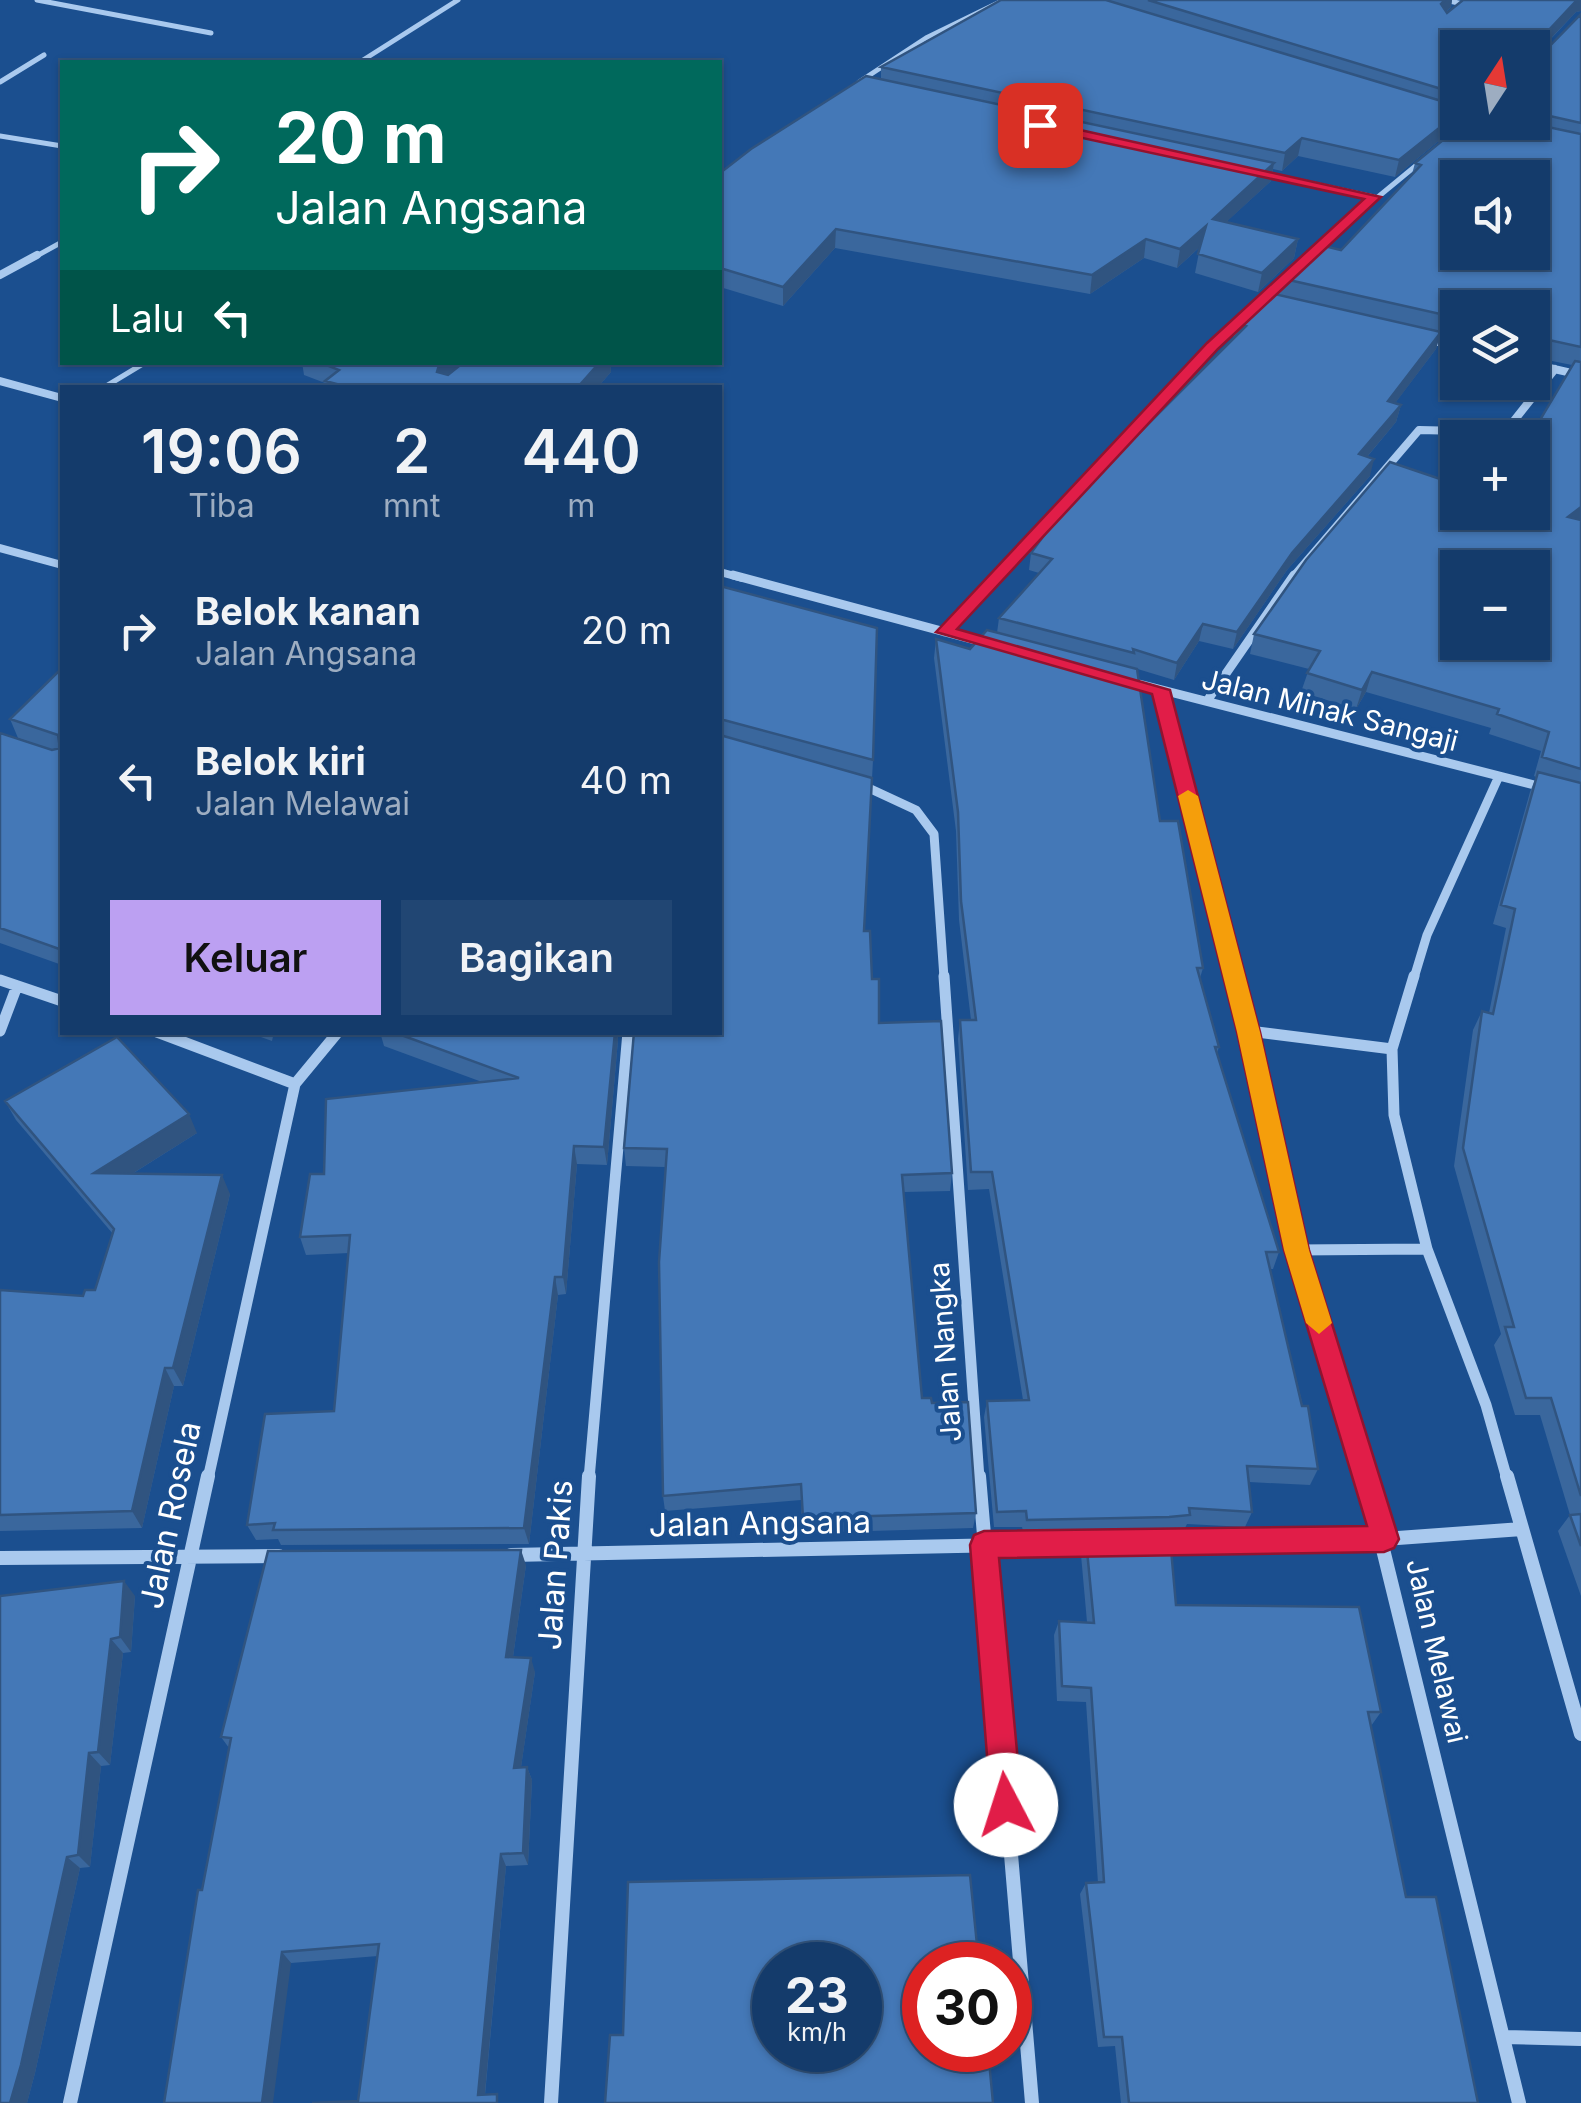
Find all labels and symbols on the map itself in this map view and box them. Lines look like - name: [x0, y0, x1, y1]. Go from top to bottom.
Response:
- north arrow: [1440, 30, 1550, 140]
- pin: [998, 83, 1083, 168]
- street label: Jalan Minak Sangaji: [1198, 662, 1462, 758]
- street label: Jalan Nangka: [922, 1261, 968, 1443]
- street label: Jalan Rosela: [131, 1418, 209, 1612]
- street label: Jalan Pakis: [530, 1479, 580, 1651]
- street label: Jalan Angsana: [649, 1502, 871, 1544]
- street label: Jalan Melawai: [1399, 1556, 1475, 1746]
- position arrow: [954, 1753, 1058, 1857]
- speed limit sign: 30: [902, 1942, 1032, 2072]

